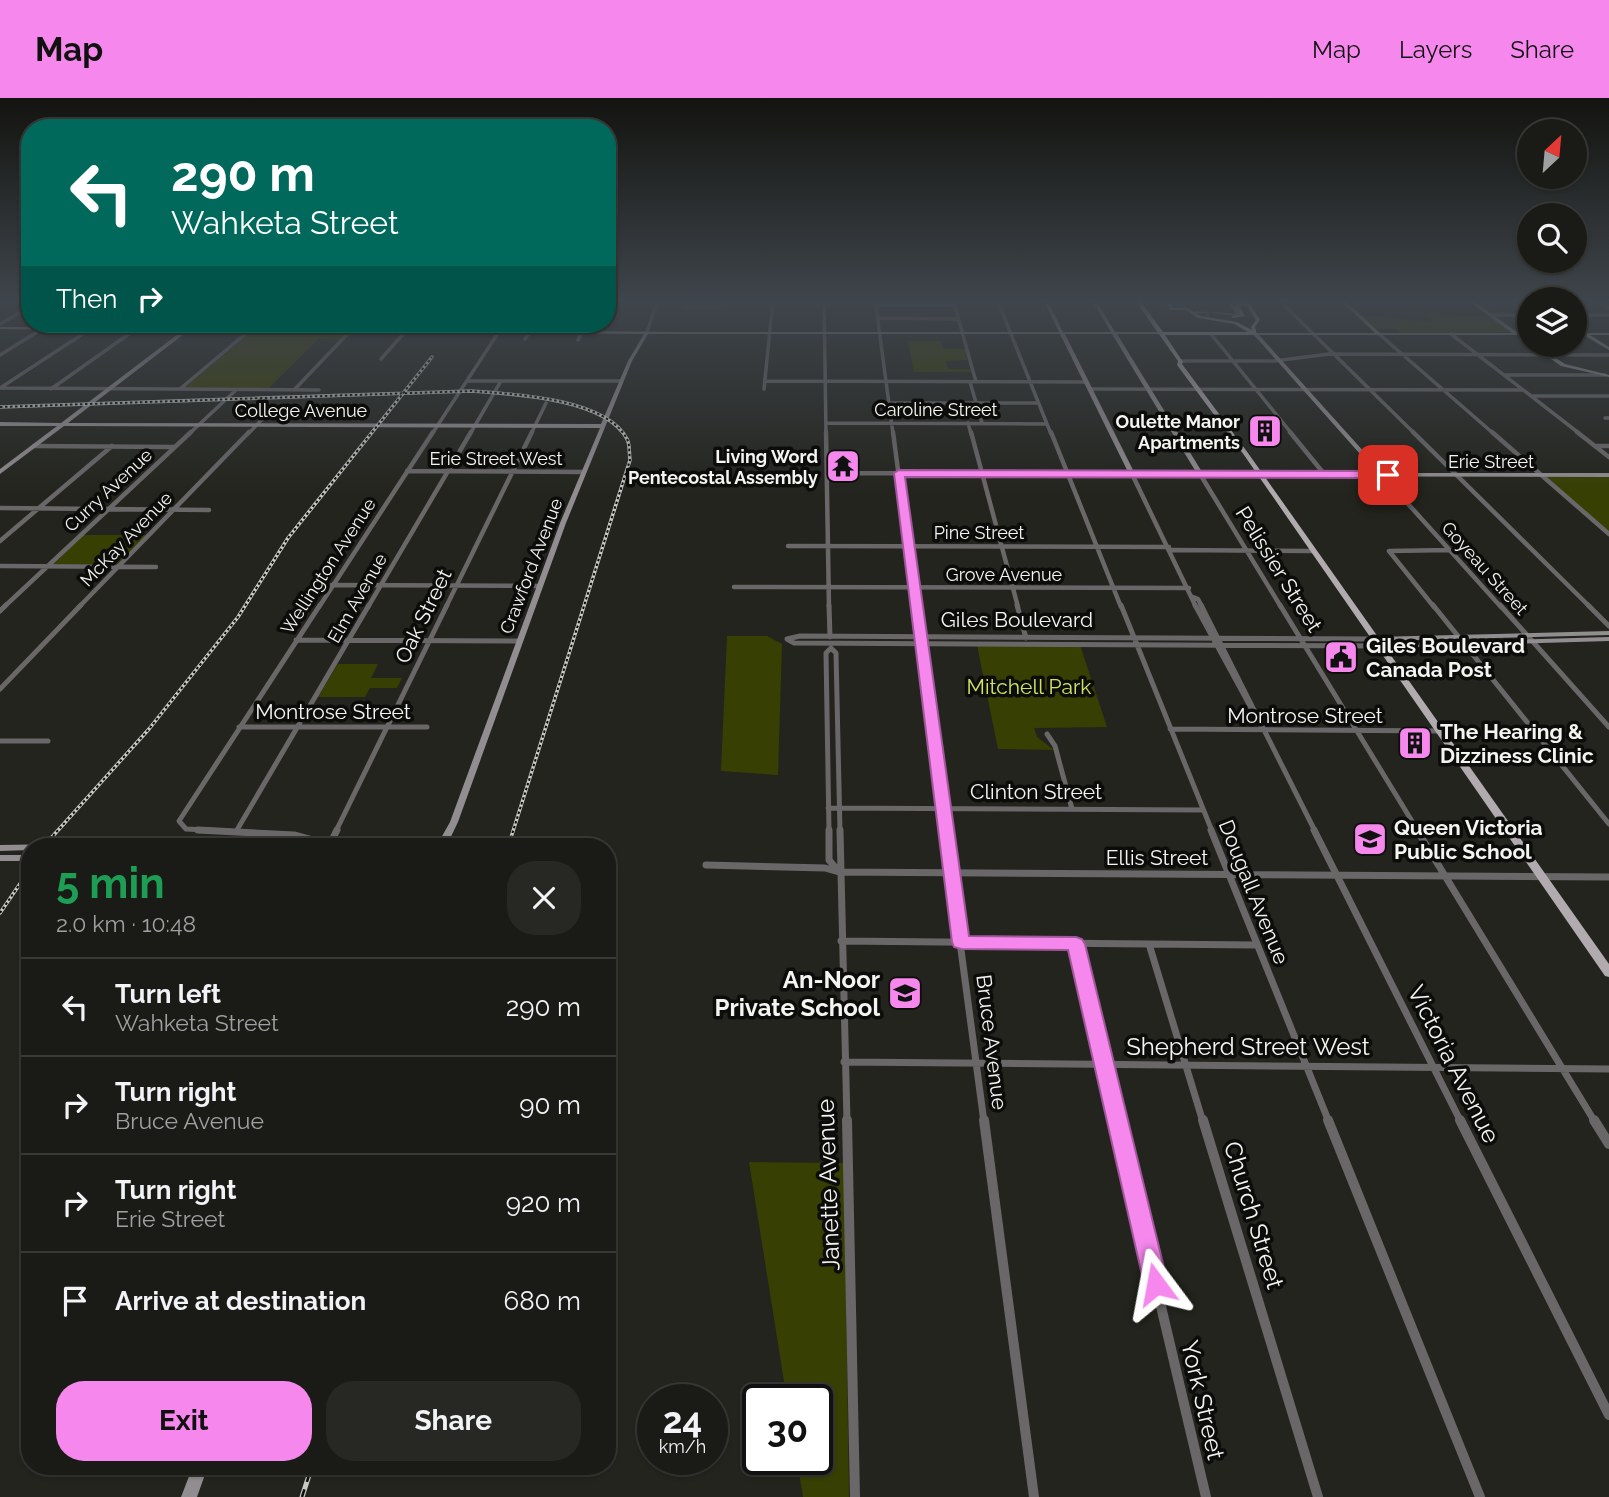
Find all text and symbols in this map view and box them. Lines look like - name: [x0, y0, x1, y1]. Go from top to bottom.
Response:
- text: Map: [35, 30, 103, 69]
- text: Map: [1312, 35, 1361, 64]
- text: Layers: [1399, 35, 1472, 64]
- text: Share: [1510, 35, 1574, 64]
- north arrow: [1517, 119, 1587, 189]
- map controls: [1517, 119, 1587, 357]
- text: 290 m: [171, 145, 315, 202]
- icon: left: [56, 147, 147, 238]
- button: search: [1517, 203, 1587, 273]
- text: Wahketa Street: [171, 204, 399, 241]
- icon: right: [131, 280, 169, 318]
- text: Then: [56, 284, 117, 314]
- button: layers: [1517, 287, 1587, 357]
- street label: Caroline Street: [874, 399, 998, 420]
- street label: College Avenue: [235, 400, 368, 421]
- place label: Oulette Manor Apartments: [1116, 411, 1240, 453]
- building icon: Oulette Manor Apartments: [1246, 412, 1284, 450]
- street label: Curry Avenue: [60, 444, 156, 536]
- pin: [1358, 445, 1418, 505]
- place label: Living Word Pentecostal Assembly: [628, 446, 818, 488]
- temple icon: Living Word Pentecostal Assembly: [824, 447, 862, 485]
- street label: Erie Street West: [429, 448, 563, 469]
- street label: Erie Street: [1448, 451, 1534, 472]
- icon: arrive: [1369, 456, 1407, 494]
- street label: McKay Avenue: [76, 487, 177, 591]
- street label: Wellington Avenue: [276, 494, 380, 638]
- street label: Crawford Avenue: [495, 495, 567, 637]
- street label: Pelissier Street: [1230, 502, 1328, 636]
- street label: Goyeau Street: [1438, 517, 1532, 619]
- street label: Pine Street: [934, 522, 1024, 543]
- street label: Elm Avenue: [323, 549, 391, 646]
- street label: Grove Avenue: [946, 564, 1063, 585]
- street label: Oak Street: [389, 565, 457, 667]
- street label: Giles Boulevard: [941, 607, 1093, 632]
- place label: Giles Boulevard Canada Post: [1366, 633, 1525, 682]
- public building icon: Giles Boulevard Canada Post: [1322, 638, 1360, 676]
- park label: Mitchell Park: [967, 674, 1091, 699]
- street label: Montrose Street: [255, 699, 411, 724]
- street label: Montrose Street: [1227, 703, 1383, 728]
- place label: The Hearing & Dizziness Clinic: [1440, 719, 1594, 768]
- building icon: The Hearing & Dizziness Clinic: [1396, 724, 1434, 762]
- street label: Clinton Street: [970, 779, 1102, 804]
- place label: Queen Victoria Public School: [1394, 815, 1543, 864]
- street label: Dougall Avenue: [1214, 816, 1294, 968]
- school or university icon: Queen Victoria Public School: [1351, 820, 1389, 858]
- street label: Ellis Street: [1106, 845, 1208, 870]
- text: 5 min: [56, 859, 165, 908]
- button: close: [507, 861, 581, 935]
- text: 2.0 km · 10:48: [56, 910, 196, 937]
- place label: An-Noor Private School: [714, 965, 880, 1022]
- street label: Bruce Avenue: [971, 973, 1013, 1111]
- school or university icon: An-Noor Private School: [886, 974, 924, 1012]
- text: Turn left: [115, 979, 221, 1009]
- street label: Victoria Avenue: [1402, 980, 1506, 1148]
- icon: left: [56, 988, 94, 1026]
- text: 290 m: [506, 992, 581, 1022]
- text: Wahketa Street: [115, 1009, 279, 1036]
- street label: Shepherd Street West: [1126, 1032, 1370, 1061]
- text: Turn right: [115, 1077, 236, 1107]
- icon: right: [56, 1086, 94, 1124]
- text: 90 m: [519, 1090, 581, 1120]
- street label: Janette Avenue: [811, 1099, 845, 1271]
- text: Bruce Avenue: [115, 1107, 264, 1134]
- street label: Church Street: [1218, 1138, 1290, 1292]
- text: Turn right: [115, 1175, 236, 1205]
- icon: right: [56, 1184, 94, 1222]
- text: 920 m: [506, 1188, 581, 1218]
- text: Erie Street: [115, 1205, 225, 1232]
- position arrow: [1119, 1247, 1193, 1321]
- icon: arrive: [56, 1282, 94, 1320]
- text: Arrive at destination: [115, 1286, 366, 1316]
- text: 680 m: [503, 1286, 581, 1316]
- street label: York Street: [1175, 1338, 1231, 1462]
- button: Exit: [56, 1381, 312, 1461]
- button: Share: [326, 1381, 581, 1461]
- speed limit sign: 30: [742, 1384, 833, 1475]
- text: 24: [663, 1400, 702, 1441]
- text: km/h: [659, 1436, 706, 1457]

